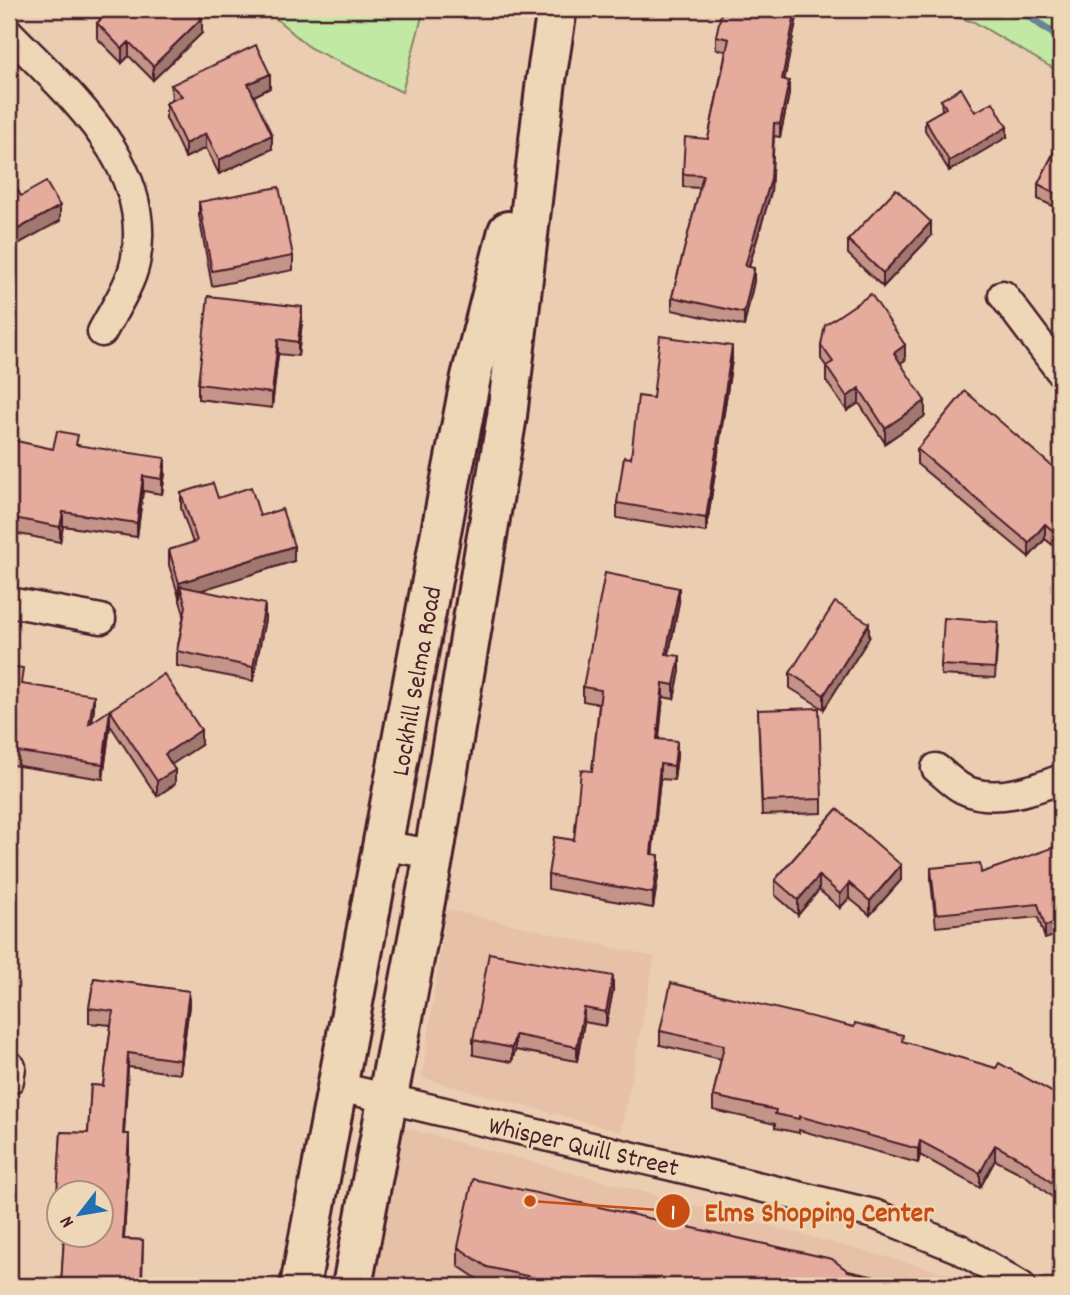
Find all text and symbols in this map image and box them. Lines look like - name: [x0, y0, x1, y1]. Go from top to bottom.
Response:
- street label: Lockhill Selma Road: [384, 584, 453, 779]
- street label: Whisper Quill Street: [484, 1109, 682, 1188]
- north arrow: [46, 1180, 116, 1250]
- callout: Elms Shopping Center: [656, 1187, 948, 1236]
- text: Elms Shopping Center: [704, 1196, 934, 1236]
- text: 1: [671, 1200, 675, 1230]
- text: N: [54, 1210, 82, 1232]

